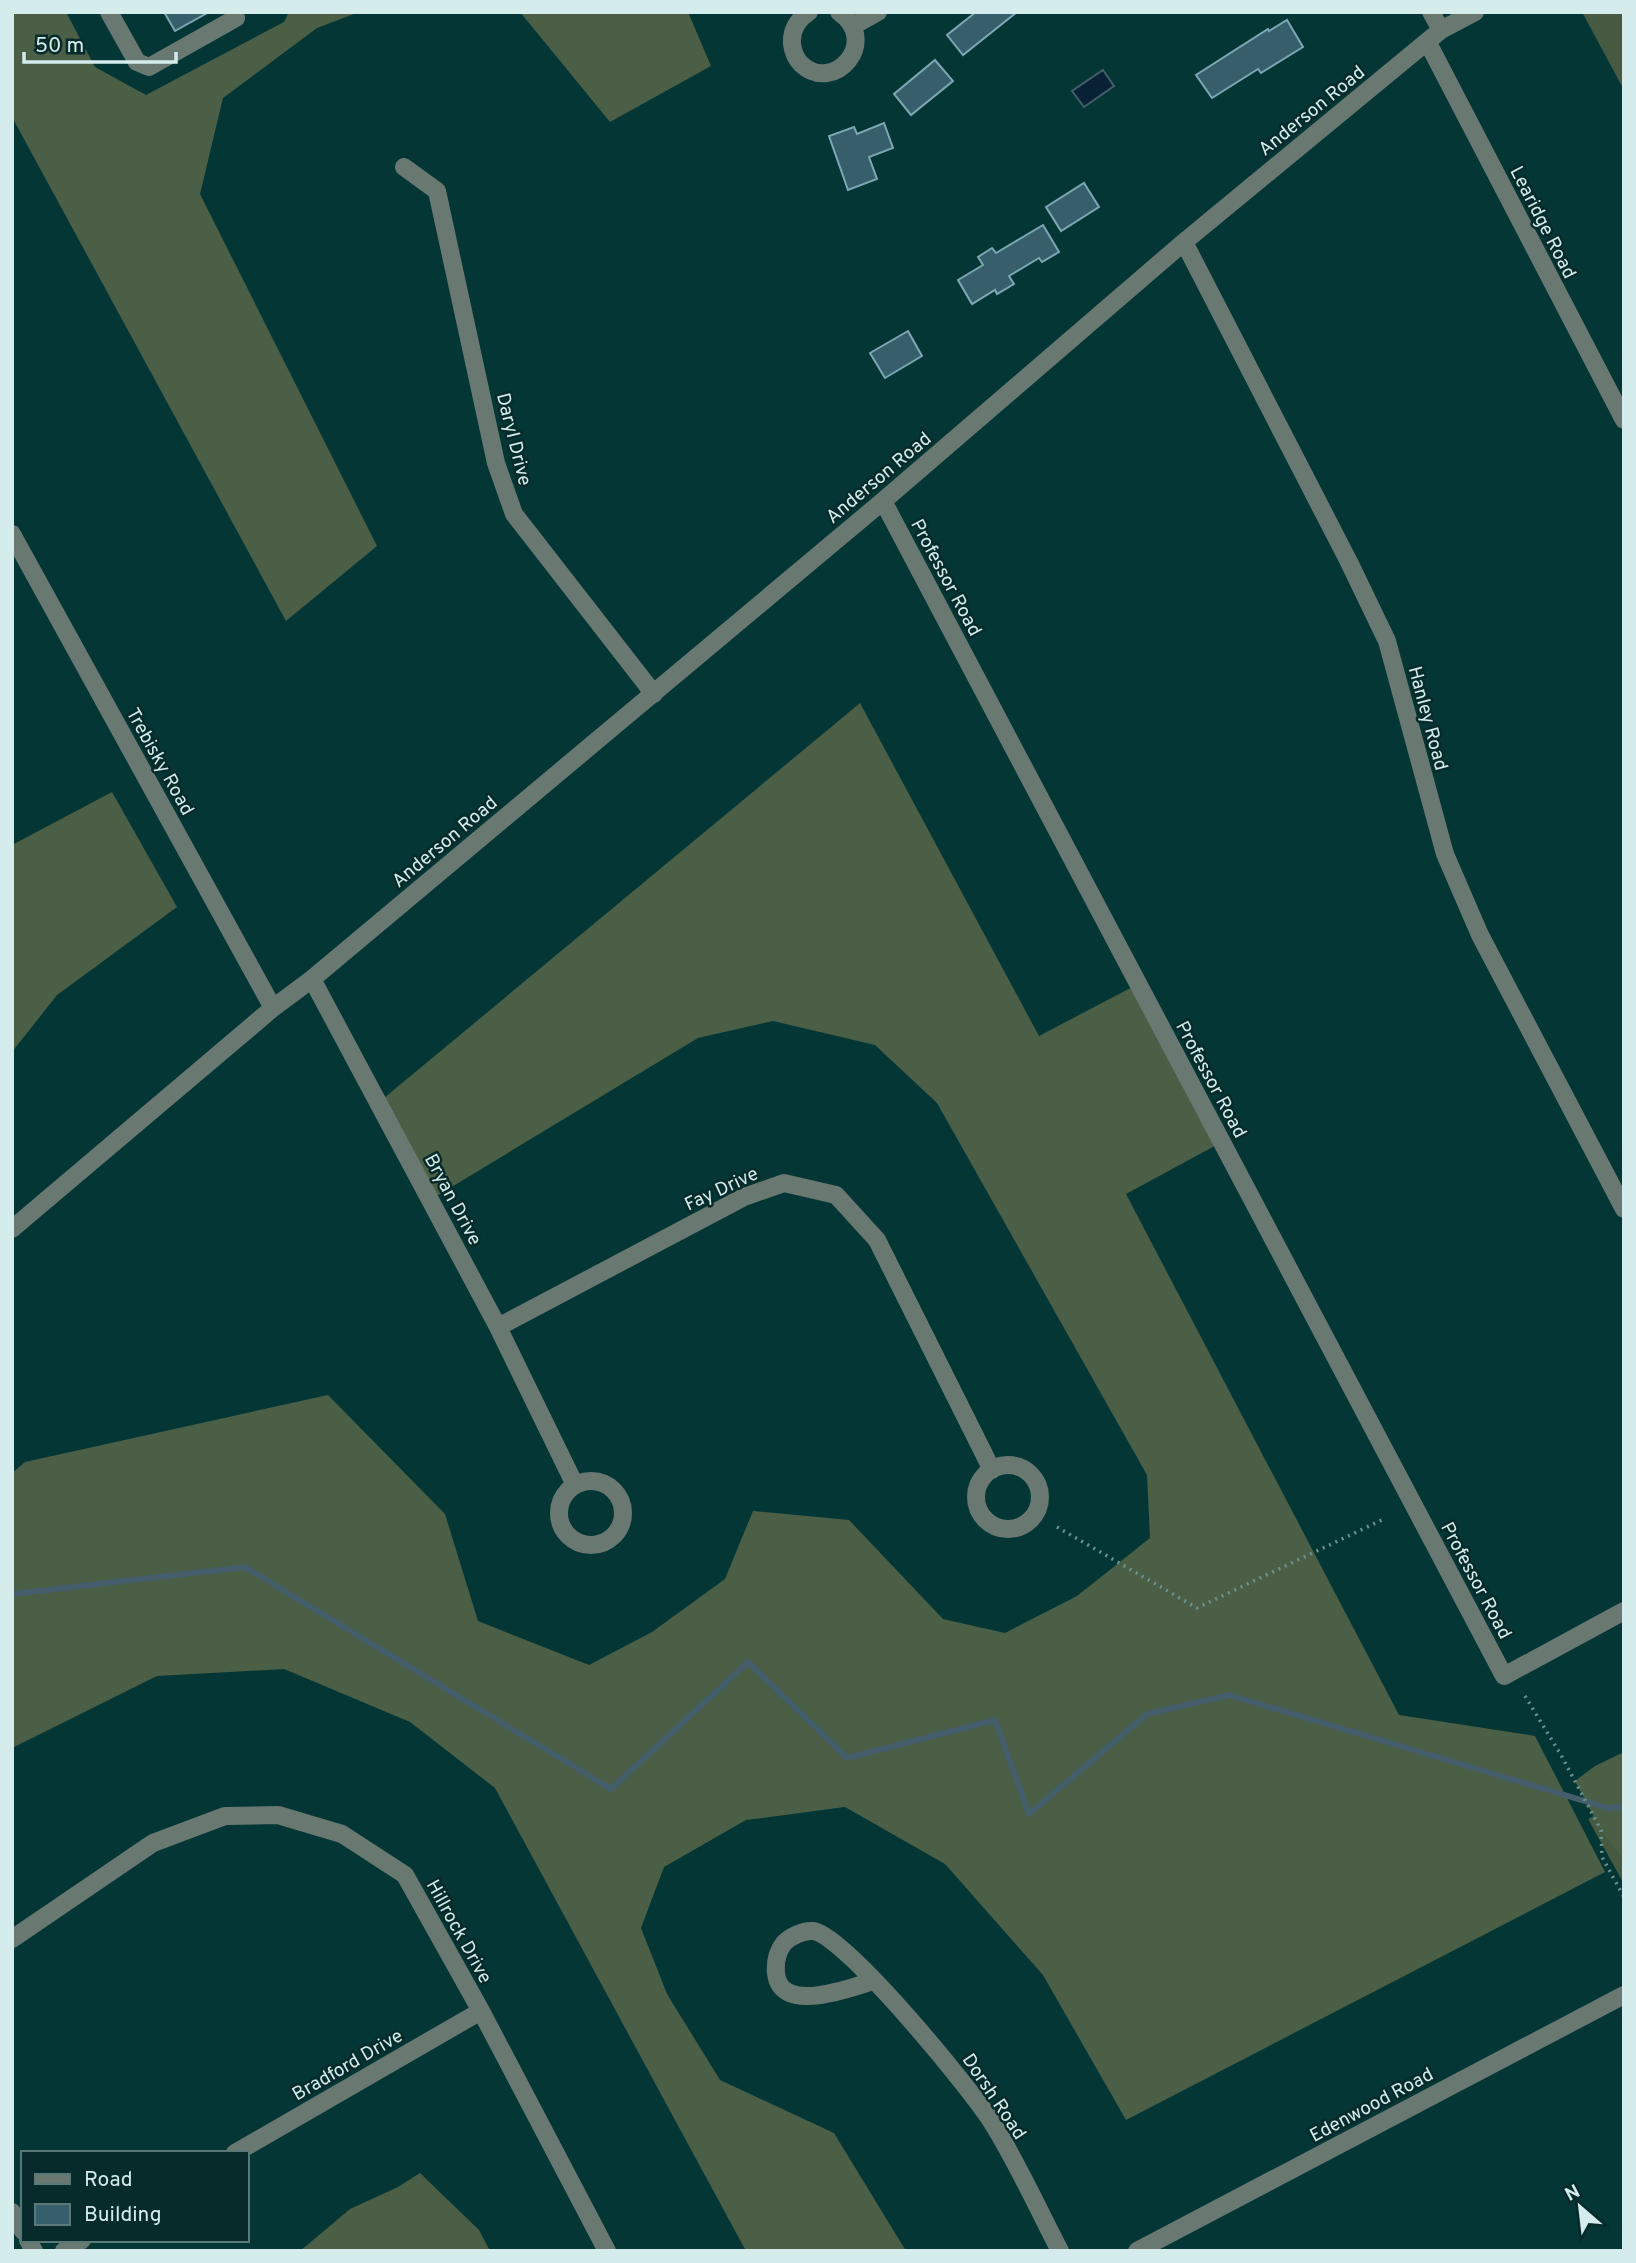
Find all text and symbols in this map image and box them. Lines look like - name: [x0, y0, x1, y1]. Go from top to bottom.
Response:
- scale bar: [24, 21, 177, 65]
- text: 50 m: [35, 33, 84, 60]
- street label: Anderson Road: [1254, 61, 1371, 162]
- street label: Learidge Road: [1504, 163, 1581, 283]
- street label: Daryl Drive: [490, 391, 536, 488]
- street label: Anderson Road: [822, 427, 937, 530]
- street label: Professor Road: [904, 515, 986, 641]
- street label: Hanley Road: [1402, 664, 1453, 773]
- street label: Trebisky Road: [120, 704, 199, 820]
- street label: Anderson Road: [388, 791, 503, 894]
- street label: Professor Road: [1169, 1017, 1251, 1143]
- street label: Bryan Drive: [418, 1150, 486, 1250]
- street label: Fay Drive: [681, 1162, 763, 1217]
- street label: Professor Road: [1434, 1518, 1516, 1644]
- street label: Hillrock Drive: [420, 1876, 497, 1988]
- street label: Bradford Drive: [288, 2024, 408, 2107]
- street label: Dorsh Road: [956, 2050, 1031, 2145]
- street label: Edenwood Road: [1306, 2063, 1438, 2148]
- legend: [21, 2151, 248, 2242]
- text: Road: [84, 2167, 133, 2194]
- north arrow: [1545, 2172, 1615, 2242]
- text: N: [1561, 2180, 1585, 2208]
- text: Building: [84, 2202, 162, 2229]

